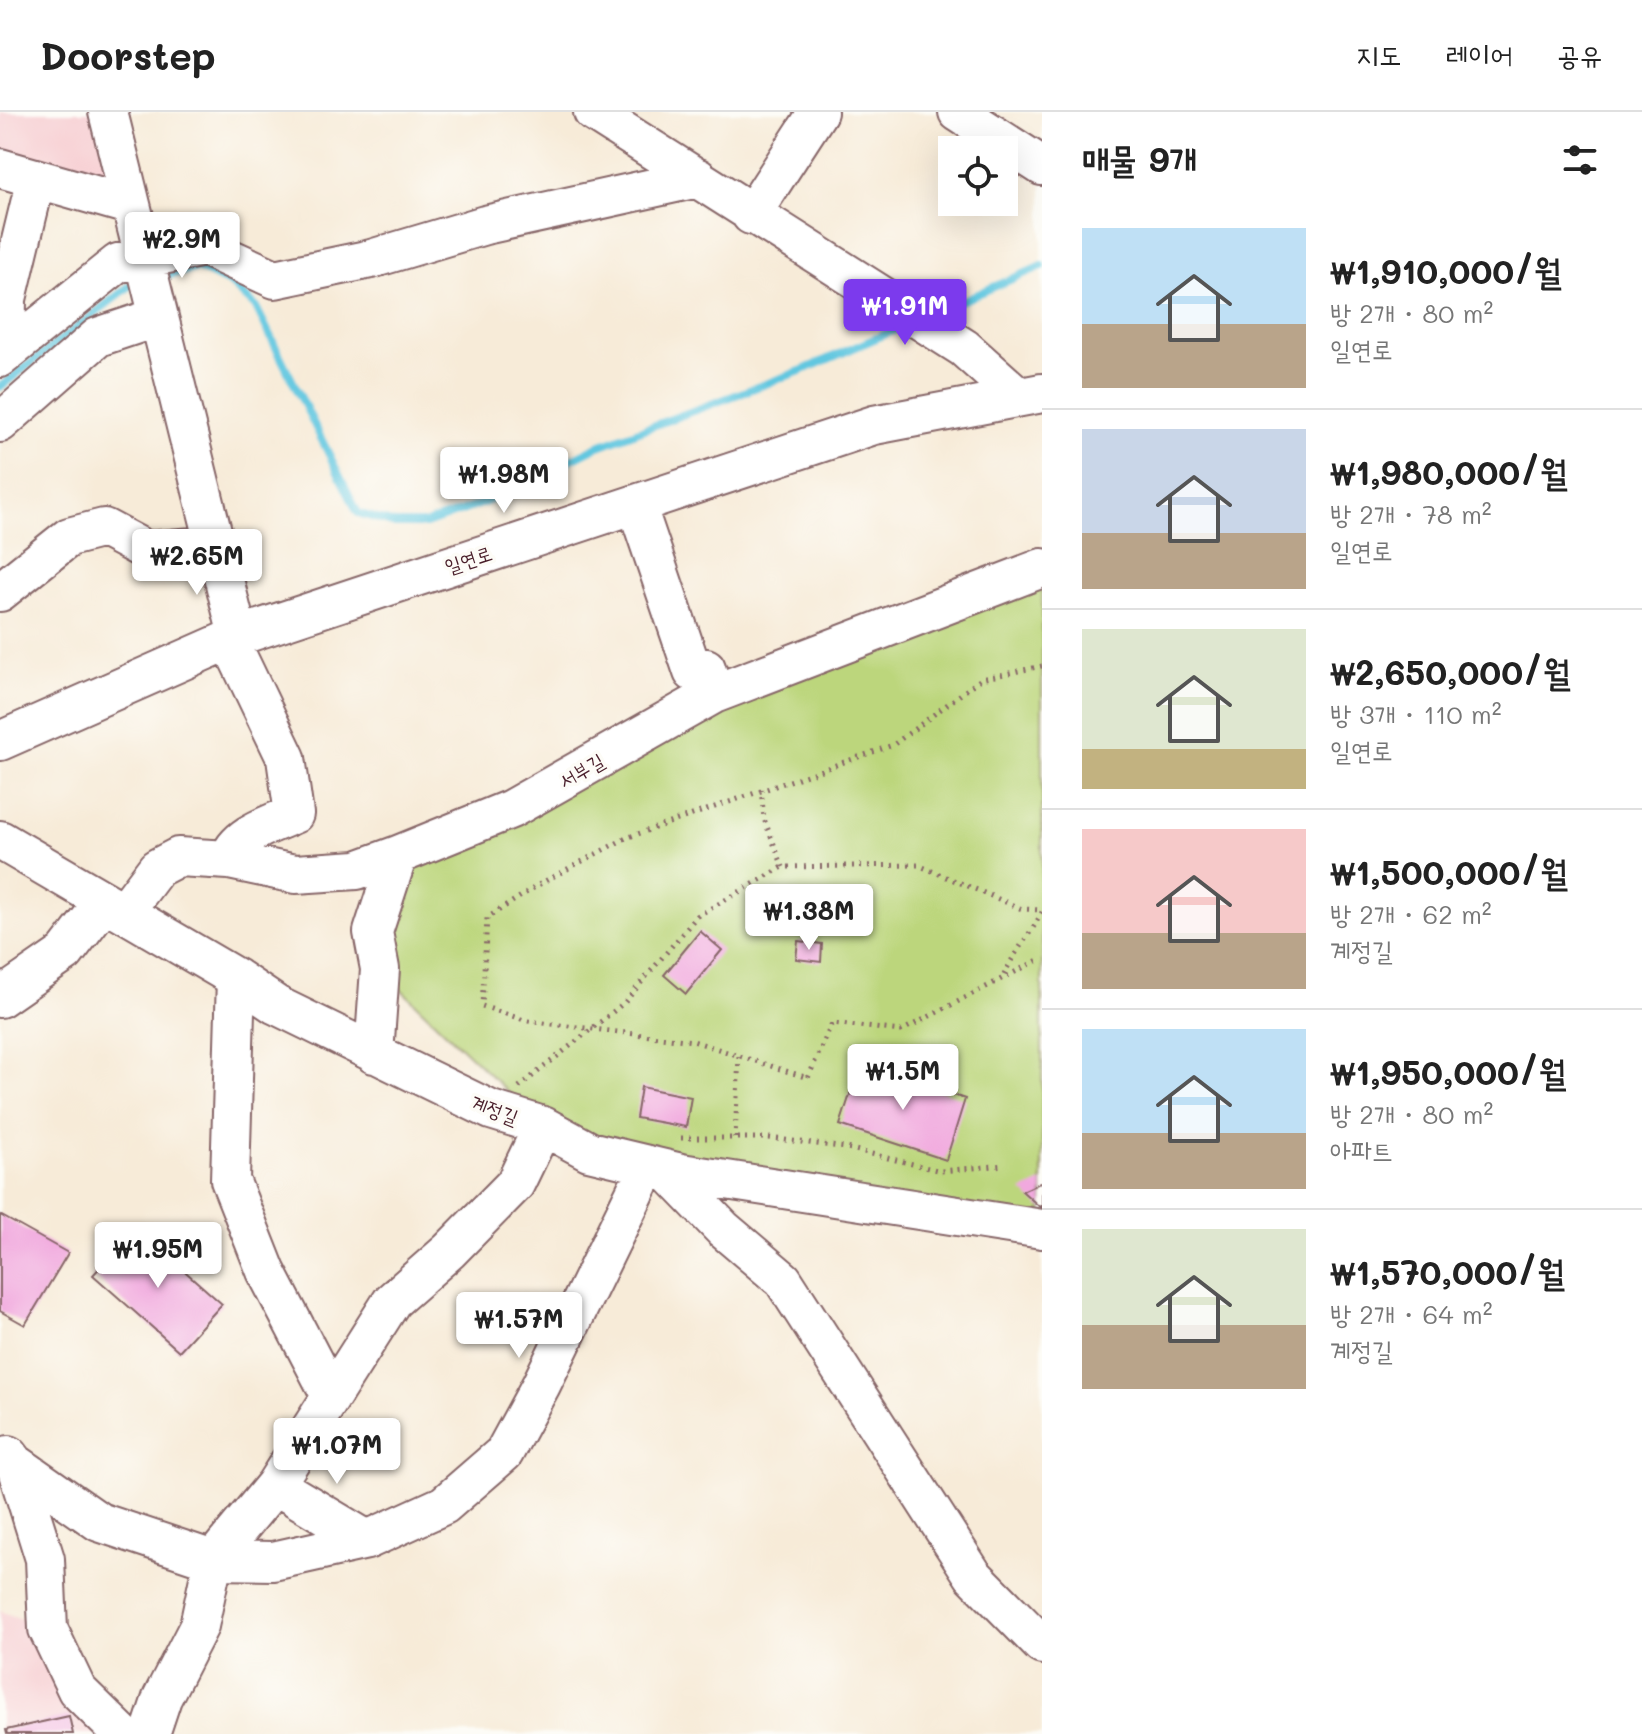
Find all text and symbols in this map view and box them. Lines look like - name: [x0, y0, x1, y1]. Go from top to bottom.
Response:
- text: Doorstep: [40, 30, 216, 80]
- text: 지도: [1356, 36, 1401, 72]
- text: 레이어: [1445, 36, 1513, 72]
- text: 공유: [1557, 36, 1602, 72]
- map controls: [938, 136, 1018, 216]
- button: locate: [938, 136, 1018, 216]
- text: 매물 9개: [1082, 136, 1197, 181]
- icon: filters: [1558, 138, 1602, 182]
- pin: ₩2.9M: [126, 212, 238, 280]
- text: ₩2.9M: [143, 221, 221, 255]
- text: ₩1,910,000/월: [1330, 248, 1561, 293]
- icon: home: [1146, 260, 1242, 356]
- pin: ₩1.91M: [840, 279, 970, 347]
- text: ₩1.91M: [861, 288, 949, 322]
- text: 방 2개 · 80 m²: [1330, 296, 1493, 330]
- text: 일연로: [1330, 332, 1393, 366]
- pin: ₩1.98M: [439, 447, 569, 515]
- text: ₩1,980,000/월: [1330, 449, 1567, 494]
- text: ₩1.98M: [458, 456, 550, 490]
- icon: home: [1146, 461, 1242, 557]
- text: 방 2개 · 78 m²: [1330, 497, 1492, 531]
- pin: ₩2.65M: [132, 529, 262, 597]
- text: 일연로: [1330, 533, 1393, 567]
- text: ₩2.65M: [150, 538, 244, 572]
- street label: 일연로: [441, 539, 495, 579]
- text: ₩2,650,000/월: [1330, 649, 1570, 694]
- icon: home: [1146, 661, 1242, 757]
- text: 방 3개 · 110 m²: [1330, 697, 1502, 731]
- text: 일연로: [1330, 733, 1393, 767]
- street label: 서부길: [554, 747, 608, 793]
- text: ₩1,500,000/월: [1330, 849, 1568, 894]
- icon: home: [1146, 861, 1242, 957]
- pin: ₩1.38M: [744, 884, 874, 952]
- text: ₩1.38M: [763, 893, 855, 927]
- text: 방 2개 · 62 m²: [1330, 897, 1492, 931]
- text: 계정길: [1330, 933, 1393, 967]
- pin: ₩1.5M: [847, 1044, 959, 1112]
- text: ₩1,950,000/월: [1330, 1049, 1566, 1094]
- text: ₩1.5M: [865, 1053, 941, 1087]
- icon: home: [1146, 1061, 1242, 1157]
- street label: 계정길: [468, 1088, 522, 1130]
- text: 방 2개 · 80 m²: [1330, 1097, 1493, 1131]
- text: 아파트: [1330, 1133, 1393, 1167]
- pin: ₩1.95M: [93, 1222, 223, 1290]
- text: ₩1.95M: [113, 1231, 203, 1265]
- text: ₩1,570,000/월: [1330, 1249, 1565, 1294]
- icon: home: [1146, 1261, 1242, 1357]
- pin: ₩1.57M: [454, 1292, 584, 1360]
- text: 방 2개 · 64 m²: [1330, 1297, 1492, 1331]
- text: ₩1.57M: [474, 1301, 564, 1335]
- text: 계정길: [1330, 1333, 1393, 1367]
- pin: ₩1.07M: [272, 1418, 402, 1486]
- text: ₩1.07M: [291, 1427, 383, 1461]

